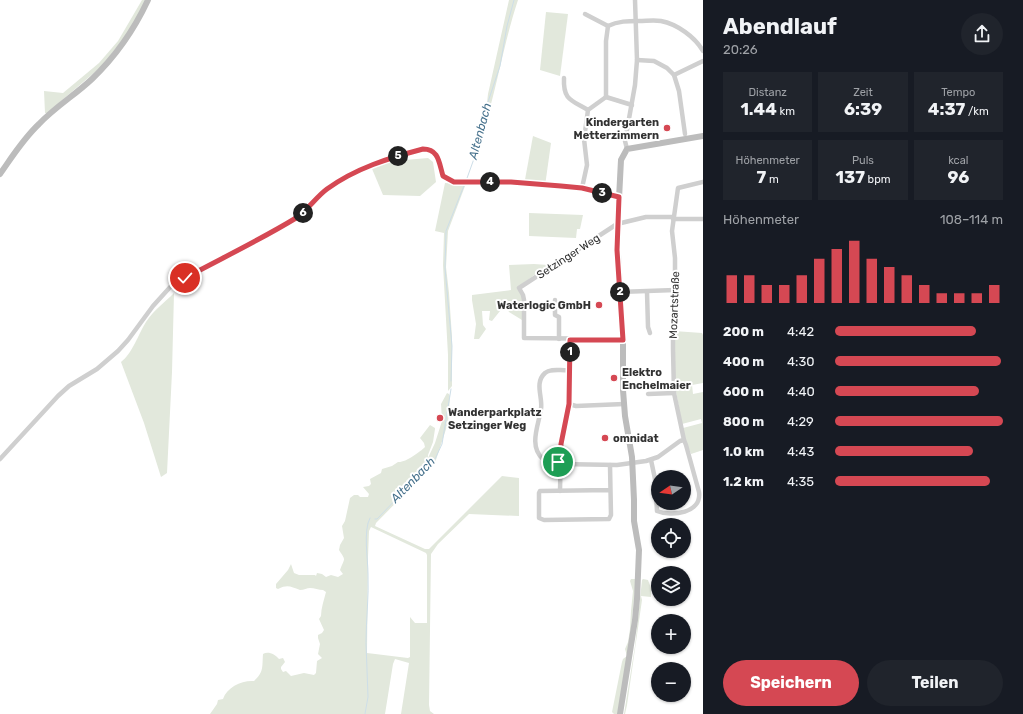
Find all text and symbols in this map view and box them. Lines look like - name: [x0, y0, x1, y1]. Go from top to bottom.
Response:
- text: Abendlauf: [723, 13, 837, 40]
- button: share: [961, 13, 1003, 55]
- text: 20:26: [723, 42, 758, 57]
- text: Distanz: [748, 86, 787, 99]
- text: Zeit: [853, 86, 873, 99]
- text: Tempo: [941, 86, 975, 99]
- text: 1.44: [740, 99, 777, 119]
- text: 6:39: [844, 99, 882, 119]
- text: 4:37: [928, 99, 965, 119]
- water label: Altenbach: [466, 101, 494, 162]
- text: km: [777, 105, 795, 118]
- text: /km: [965, 105, 989, 118]
- place label: Kindergarten Metterzimmern: [574, 116, 659, 142]
- marker: Kindergarten Metterzimmern: [662, 123, 672, 133]
- pin: 5: [388, 146, 408, 166]
- text: 5: [394, 149, 402, 162]
- text: Höhenmeter: [736, 154, 800, 167]
- text: Puls: [852, 154, 874, 167]
- text: kcal: [948, 154, 968, 167]
- text: 7: [757, 167, 766, 187]
- text: 137: [836, 167, 865, 187]
- text: 96: [947, 167, 969, 187]
- pin: 4: [480, 172, 500, 192]
- text: m: [766, 173, 779, 186]
- text: bpm: [865, 173, 890, 186]
- text: 4: [486, 175, 494, 188]
- pin: 3: [592, 183, 612, 203]
- text: 3: [598, 186, 606, 199]
- pin: 6: [293, 203, 313, 223]
- text: 6: [299, 206, 307, 219]
- text: Höhenmeter: [723, 212, 799, 227]
- text: 108–114 m: [940, 212, 1003, 227]
- street label: Setzinger Weg: [534, 231, 602, 282]
- pin: [168, 261, 202, 295]
- icon: check: [174, 267, 196, 289]
- street label: Mozartstraße: [667, 271, 682, 339]
- pin: 2: [610, 282, 630, 302]
- text: 2: [616, 285, 624, 298]
- place label: Waterlogic GmbH: [497, 299, 591, 312]
- marker: Waterlogic GmbH: [594, 300, 604, 310]
- text: 200 m: [723, 324, 764, 339]
- text: 4:42: [787, 324, 814, 339]
- pin: 1: [560, 342, 580, 362]
- text: 1: [567, 345, 573, 358]
- text: 400 m: [723, 354, 764, 369]
- text: 4:30: [787, 354, 814, 369]
- place label: Elektro Enchelmaier: [622, 366, 691, 392]
- marker: Elektro Enchelmaier: [609, 373, 619, 383]
- text: 600 m: [723, 384, 764, 399]
- text: 4:40: [787, 384, 815, 399]
- place label: Wanderparkplatz Setzinger Weg: [448, 406, 542, 432]
- marker: Wanderparkplatz Setzinger Weg: [435, 413, 445, 423]
- text: 800 m: [723, 414, 764, 429]
- text: 4:29: [787, 414, 814, 429]
- place label: omnidat: [613, 432, 659, 445]
- marker: omnidat: [600, 433, 610, 443]
- text: 1.0 km: [723, 444, 764, 459]
- text: 4:43: [787, 444, 814, 459]
- pin: [541, 445, 575, 479]
- icon: arrive: [547, 451, 569, 473]
- water label: Altenbach: [387, 454, 438, 506]
- north arrow: [651, 470, 691, 510]
- map controls: [651, 470, 691, 702]
- text: 1.2 km: [723, 474, 764, 489]
- text: 4:35: [787, 474, 814, 489]
- button: locate: [651, 518, 691, 558]
- button: layers: [651, 566, 691, 606]
- button: +: [651, 614, 691, 654]
- button: Speichern: [723, 660, 859, 706]
- button: Teilen: [867, 660, 1003, 706]
- button: −: [651, 662, 691, 702]

